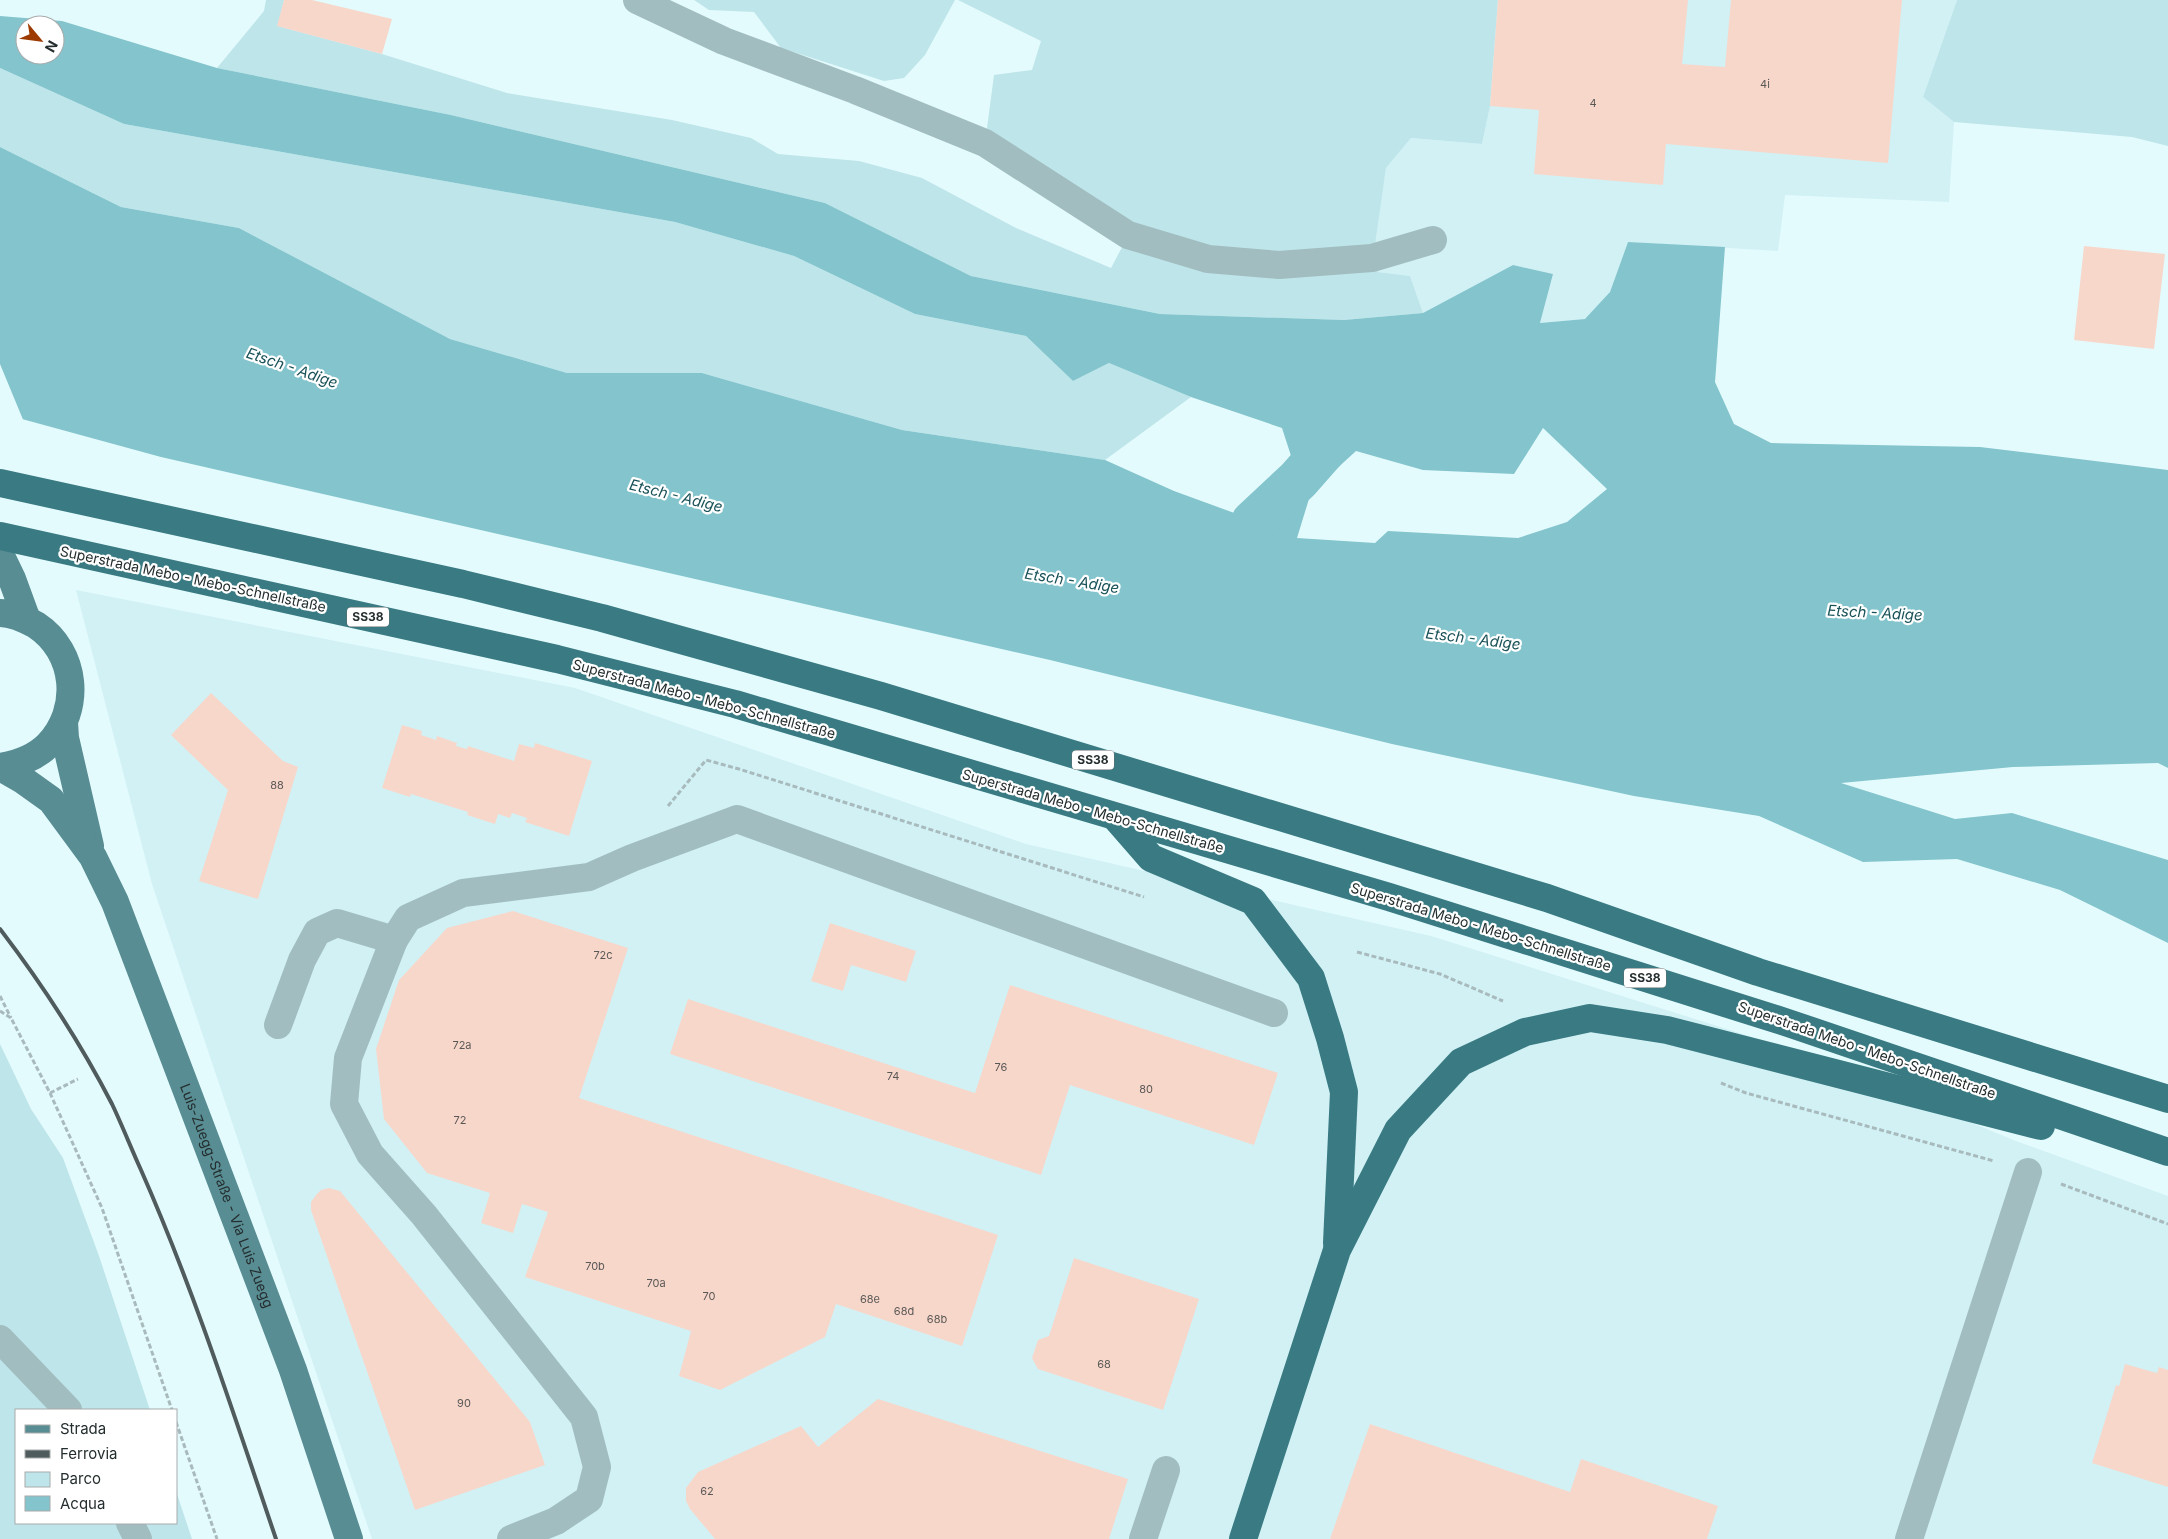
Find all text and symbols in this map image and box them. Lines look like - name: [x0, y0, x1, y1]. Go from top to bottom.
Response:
- north arrow: [15, 15, 65, 65]
- text: N: [42, 38, 62, 55]
- house number: 4i: [1760, 77, 1770, 91]
- house number: 4: [1589, 96, 1597, 110]
- water label: Etsch - Adige: [244, 343, 340, 392]
- water label: Etsch - Adige: [627, 475, 725, 516]
- street label: Superstrada Mebo - Mebo-Schnellstraße: [59, 542, 328, 615]
- water label: Etsch - Adige: [1023, 564, 1121, 597]
- water label: Etsch - Adige: [1827, 601, 1923, 624]
- road number: SS38: [347, 608, 389, 626]
- water label: Etsch - Adige: [1424, 623, 1522, 654]
- street label: Superstrada Mebo - Mebo-Schnellstraße: [571, 655, 837, 742]
- road number: SS38: [1072, 750, 1114, 770]
- street label: Superstrada Mebo - Mebo-Schnellstraße: [960, 765, 1226, 856]
- house number: 88: [270, 778, 284, 792]
- street label: Superstrada Mebo - Mebo-Schnellstraße: [1349, 879, 1613, 974]
- house number: 72c: [593, 948, 613, 962]
- road number: SS38: [1624, 968, 1666, 988]
- street label: Superstrada Mebo - Mebo-Schnellstraße: [1736, 997, 1998, 1102]
- house number: 72a: [452, 1038, 472, 1052]
- house number: 76: [995, 1060, 1008, 1074]
- house number: 74: [887, 1069, 899, 1083]
- street label: Luis-Zuegg-Straße - Via Luis Zuegg: [177, 1081, 278, 1310]
- house number: 80: [1139, 1082, 1153, 1096]
- house number: 72: [454, 1113, 466, 1127]
- house number: 70b: [585, 1259, 605, 1273]
- house number: 70a: [646, 1276, 666, 1290]
- house number: 70: [703, 1289, 716, 1303]
- house number: 68e: [860, 1292, 880, 1306]
- house number: 68d: [894, 1304, 914, 1318]
- house number: 68b: [927, 1312, 947, 1326]
- house number: 68: [1097, 1357, 1111, 1371]
- house number: 90: [457, 1396, 471, 1410]
- legend: [15, 1409, 178, 1524]
- text: Strada: [60, 1419, 106, 1438]
- text: Ferrovia: [60, 1444, 117, 1463]
- text: Parco: [60, 1469, 101, 1488]
- house number: 62: [700, 1484, 714, 1498]
- text: Acqua: [60, 1494, 105, 1513]

